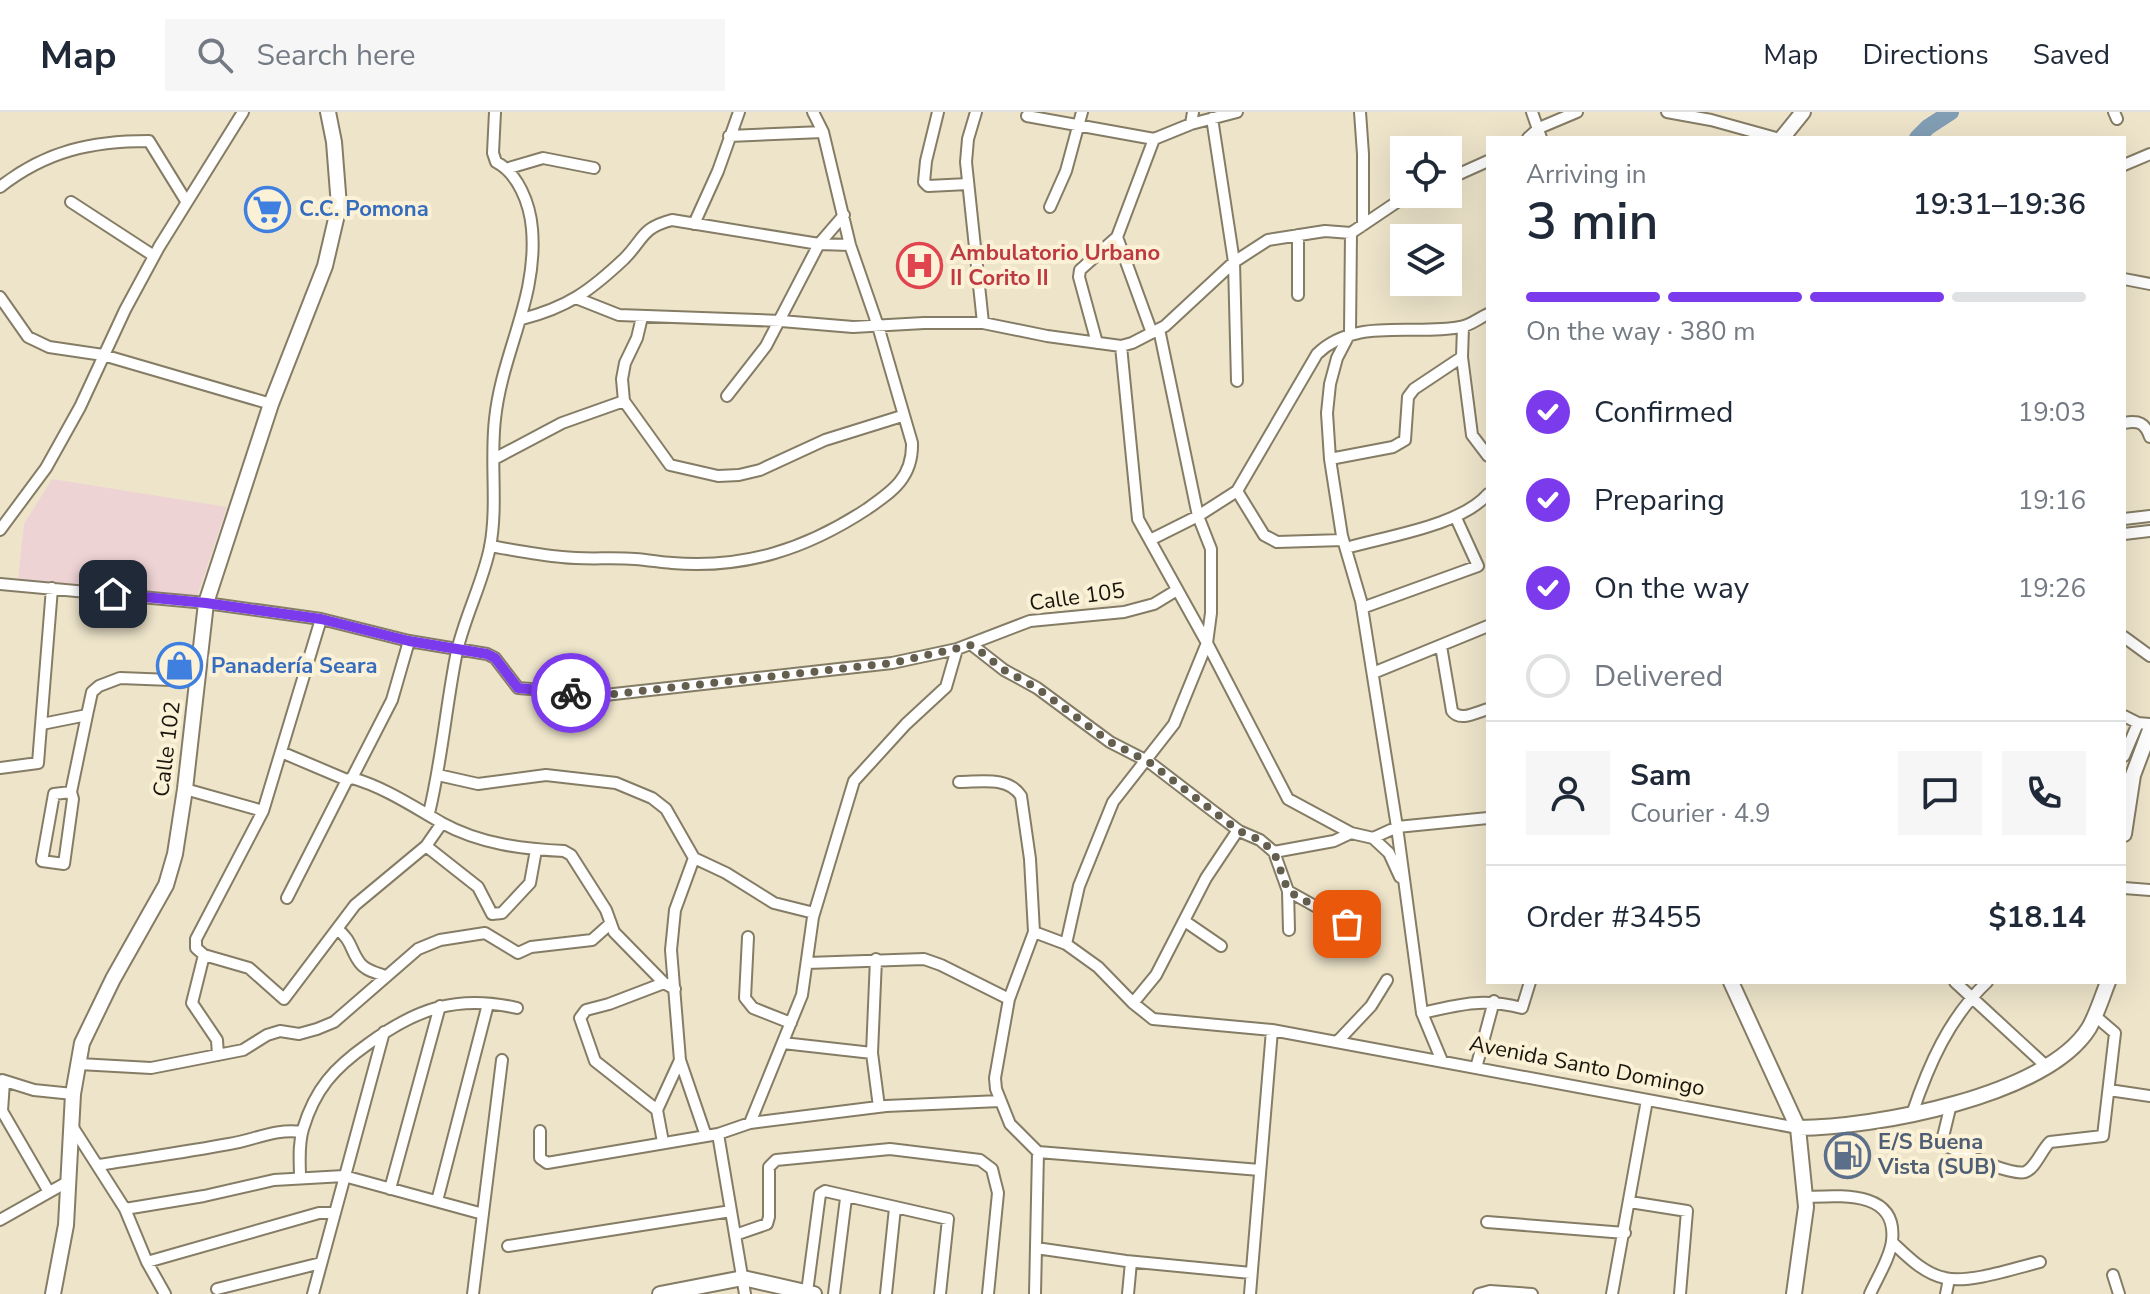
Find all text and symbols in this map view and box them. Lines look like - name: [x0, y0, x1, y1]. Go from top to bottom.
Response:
- search box: [165, 19, 725, 91]
- text: Map: [40, 30, 117, 81]
- icon: search: [193, 33, 237, 77]
- text: Search here: [257, 35, 416, 76]
- text: Map: [1763, 36, 1818, 74]
- text: Directions: [1862, 36, 1989, 74]
- text: Saved: [2033, 36, 2110, 74]
- map controls: [1390, 136, 1462, 296]
- button: locate: [1390, 136, 1462, 208]
- text: Arriving in: [1526, 157, 1647, 192]
- text: 19:31–19:36: [1913, 184, 2086, 225]
- supermarket icon: C.C. Pomona: [244, 185, 292, 233]
- text: 3 min: [1526, 186, 1659, 257]
- place label: C.C. Pomona: [299, 194, 429, 224]
- button: layers: [1390, 224, 1462, 296]
- place label: Ambulatorio Urbano II Corito II: [950, 238, 1160, 293]
- hospital icon: Ambulatorio Urbano II Corito II: [895, 242, 943, 290]
- text: On the way · 380 m: [1526, 314, 1755, 349]
- icon: check: [1526, 390, 1570, 434]
- text: Confirmed: [1594, 392, 1734, 433]
- text: 19:03: [2018, 395, 2086, 430]
- icon: check: [1526, 478, 1570, 522]
- text: Preparing: [1594, 480, 1725, 521]
- text: 19:16: [2018, 483, 2086, 518]
- pin: [79, 560, 147, 628]
- icon: check: [1526, 566, 1570, 610]
- text: On the way: [1594, 568, 1749, 609]
- text: 19:26: [2018, 571, 2086, 606]
- icon: home: [91, 572, 135, 616]
- street label: Calle 105: [1027, 575, 1127, 619]
- shop icon: Panadería Seara: [156, 642, 204, 690]
- place label: Panadería Seara: [211, 651, 378, 681]
- courier: [531, 653, 611, 733]
- text: Delivered: [1594, 656, 1723, 697]
- icon: bike: [549, 671, 593, 715]
- street label: Calle 102: [146, 700, 188, 798]
- button: person: [1526, 751, 1610, 835]
- button: chat: [1898, 751, 1982, 835]
- button: phone: [2002, 751, 2086, 835]
- text: Sam: [1630, 755, 1692, 796]
- text: Courier · 4.9: [1630, 796, 1771, 831]
- pin: [1313, 890, 1381, 958]
- text: Order #3455: [1526, 897, 1701, 938]
- text: $18.14: [1989, 897, 2086, 938]
- icon: bag: [1325, 902, 1369, 946]
- street label: Avenida Santo Domingo: [1467, 1028, 1707, 1104]
- place label: E/S Buena Vista (SUB): [1877, 1127, 1997, 1182]
- fuel station icon: E/S Buena Vista (SUB): [1823, 1131, 1871, 1179]

